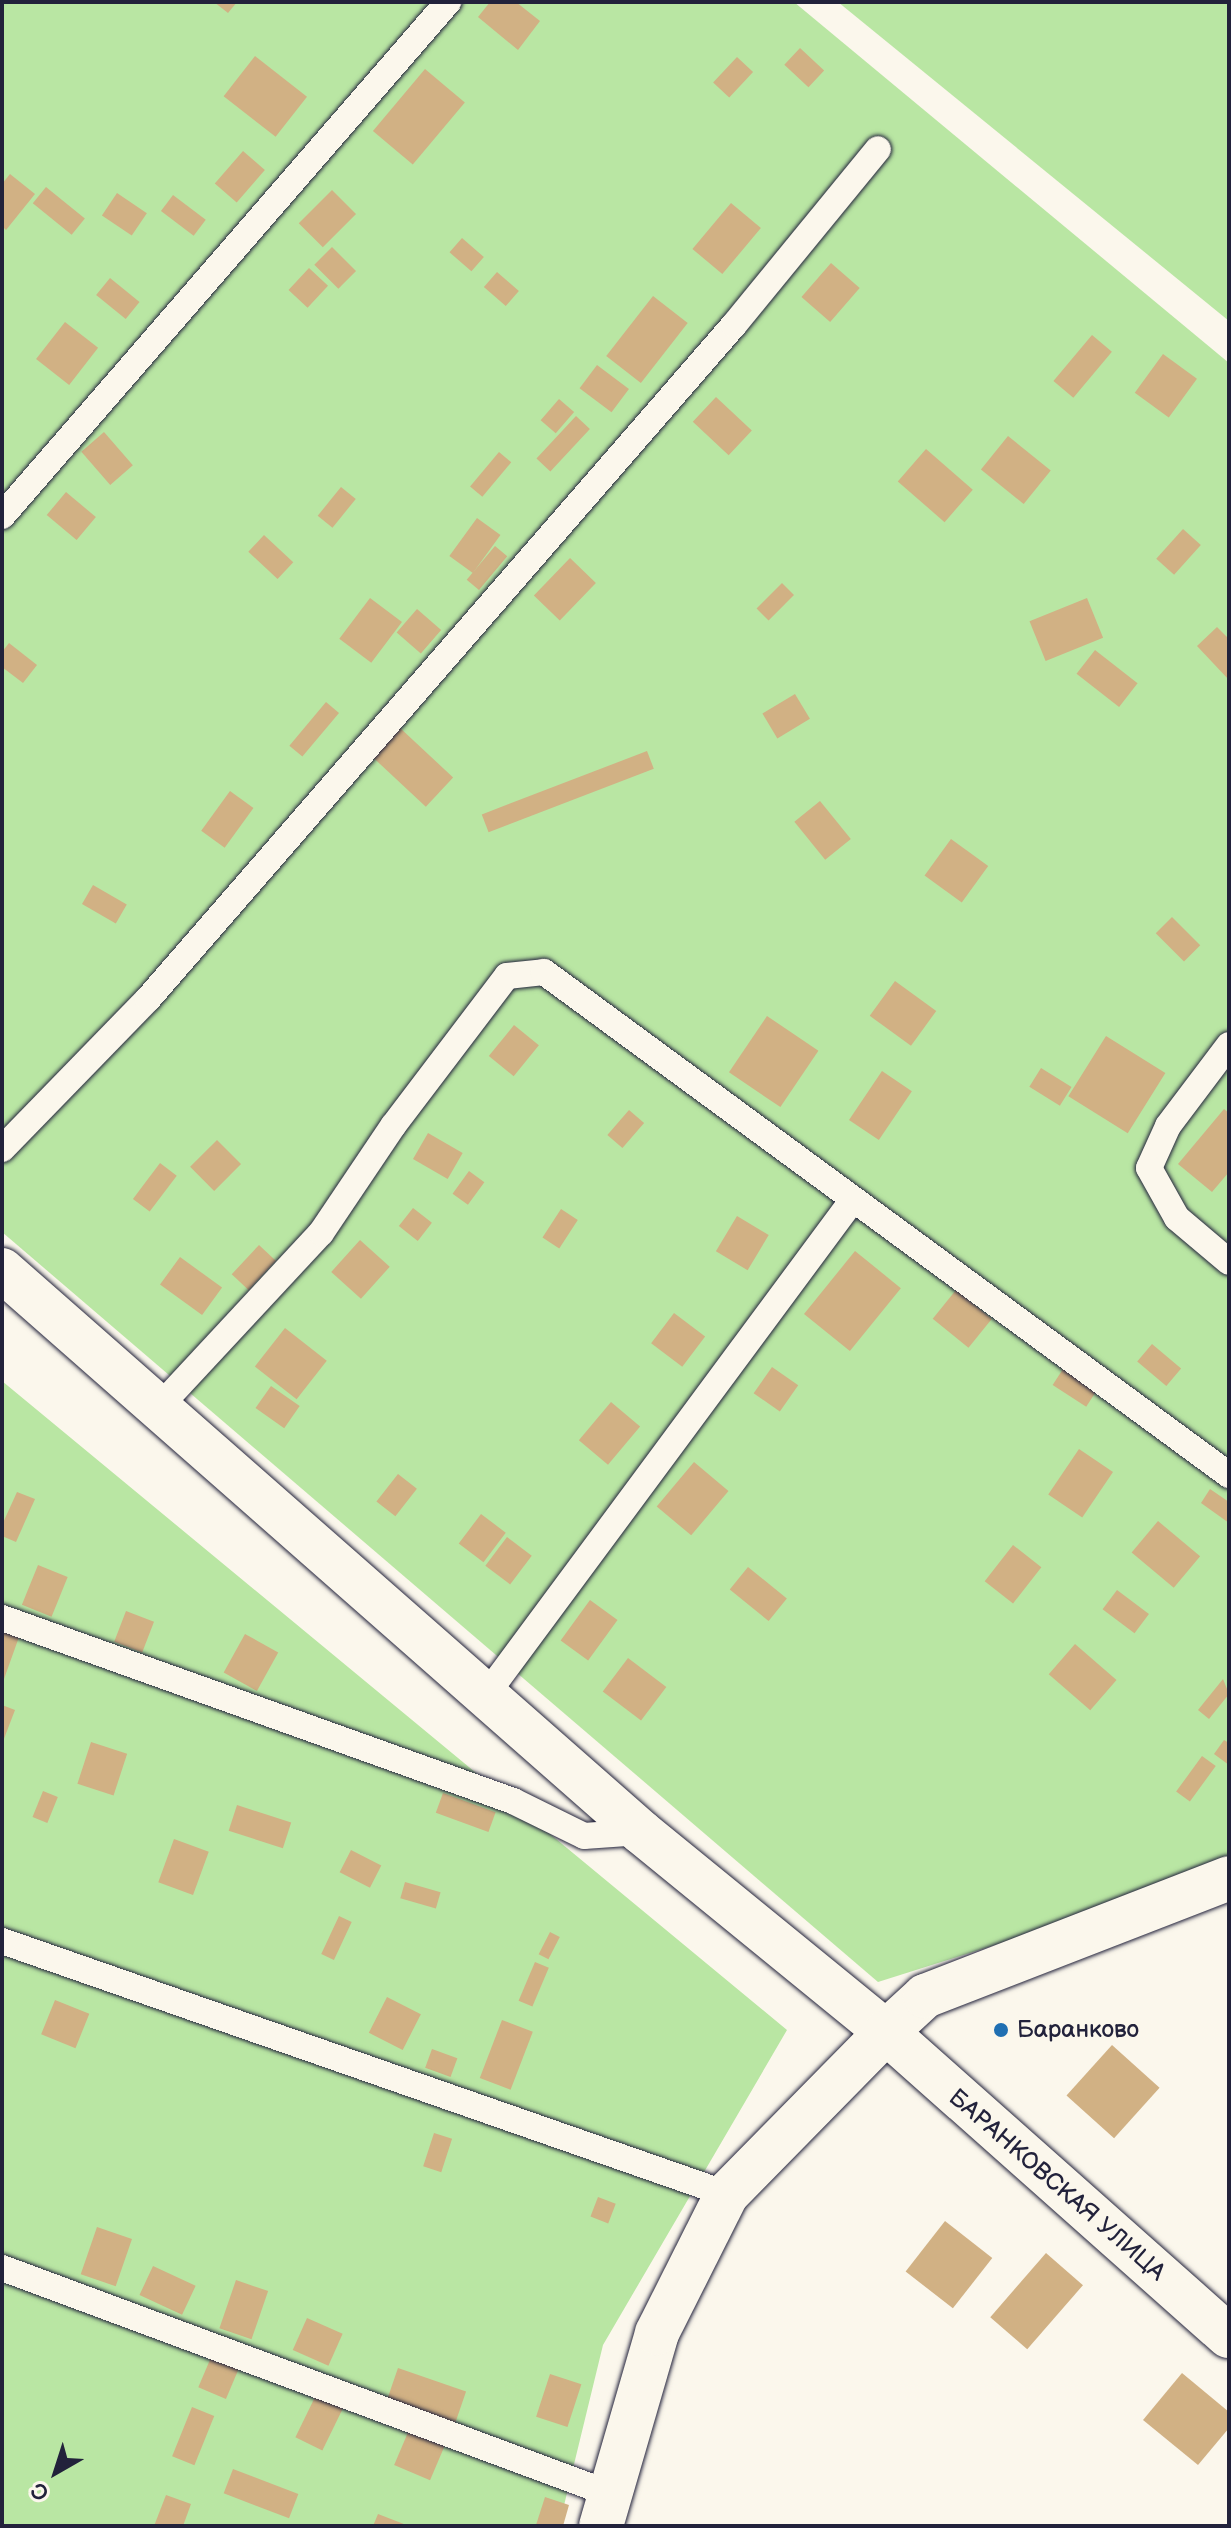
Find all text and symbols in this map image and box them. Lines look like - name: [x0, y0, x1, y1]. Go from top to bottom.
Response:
- place label: Баранково: [1017, 2016, 1139, 2044]
- marker: Баранково: [992, 2021, 1010, 2039]
- street label: БАРАНКОВСКАЯ УЛИЦА: [943, 2083, 1171, 2287]
- north arrow: [16, 2432, 96, 2512]
- text: С: [26, 2476, 55, 2506]

